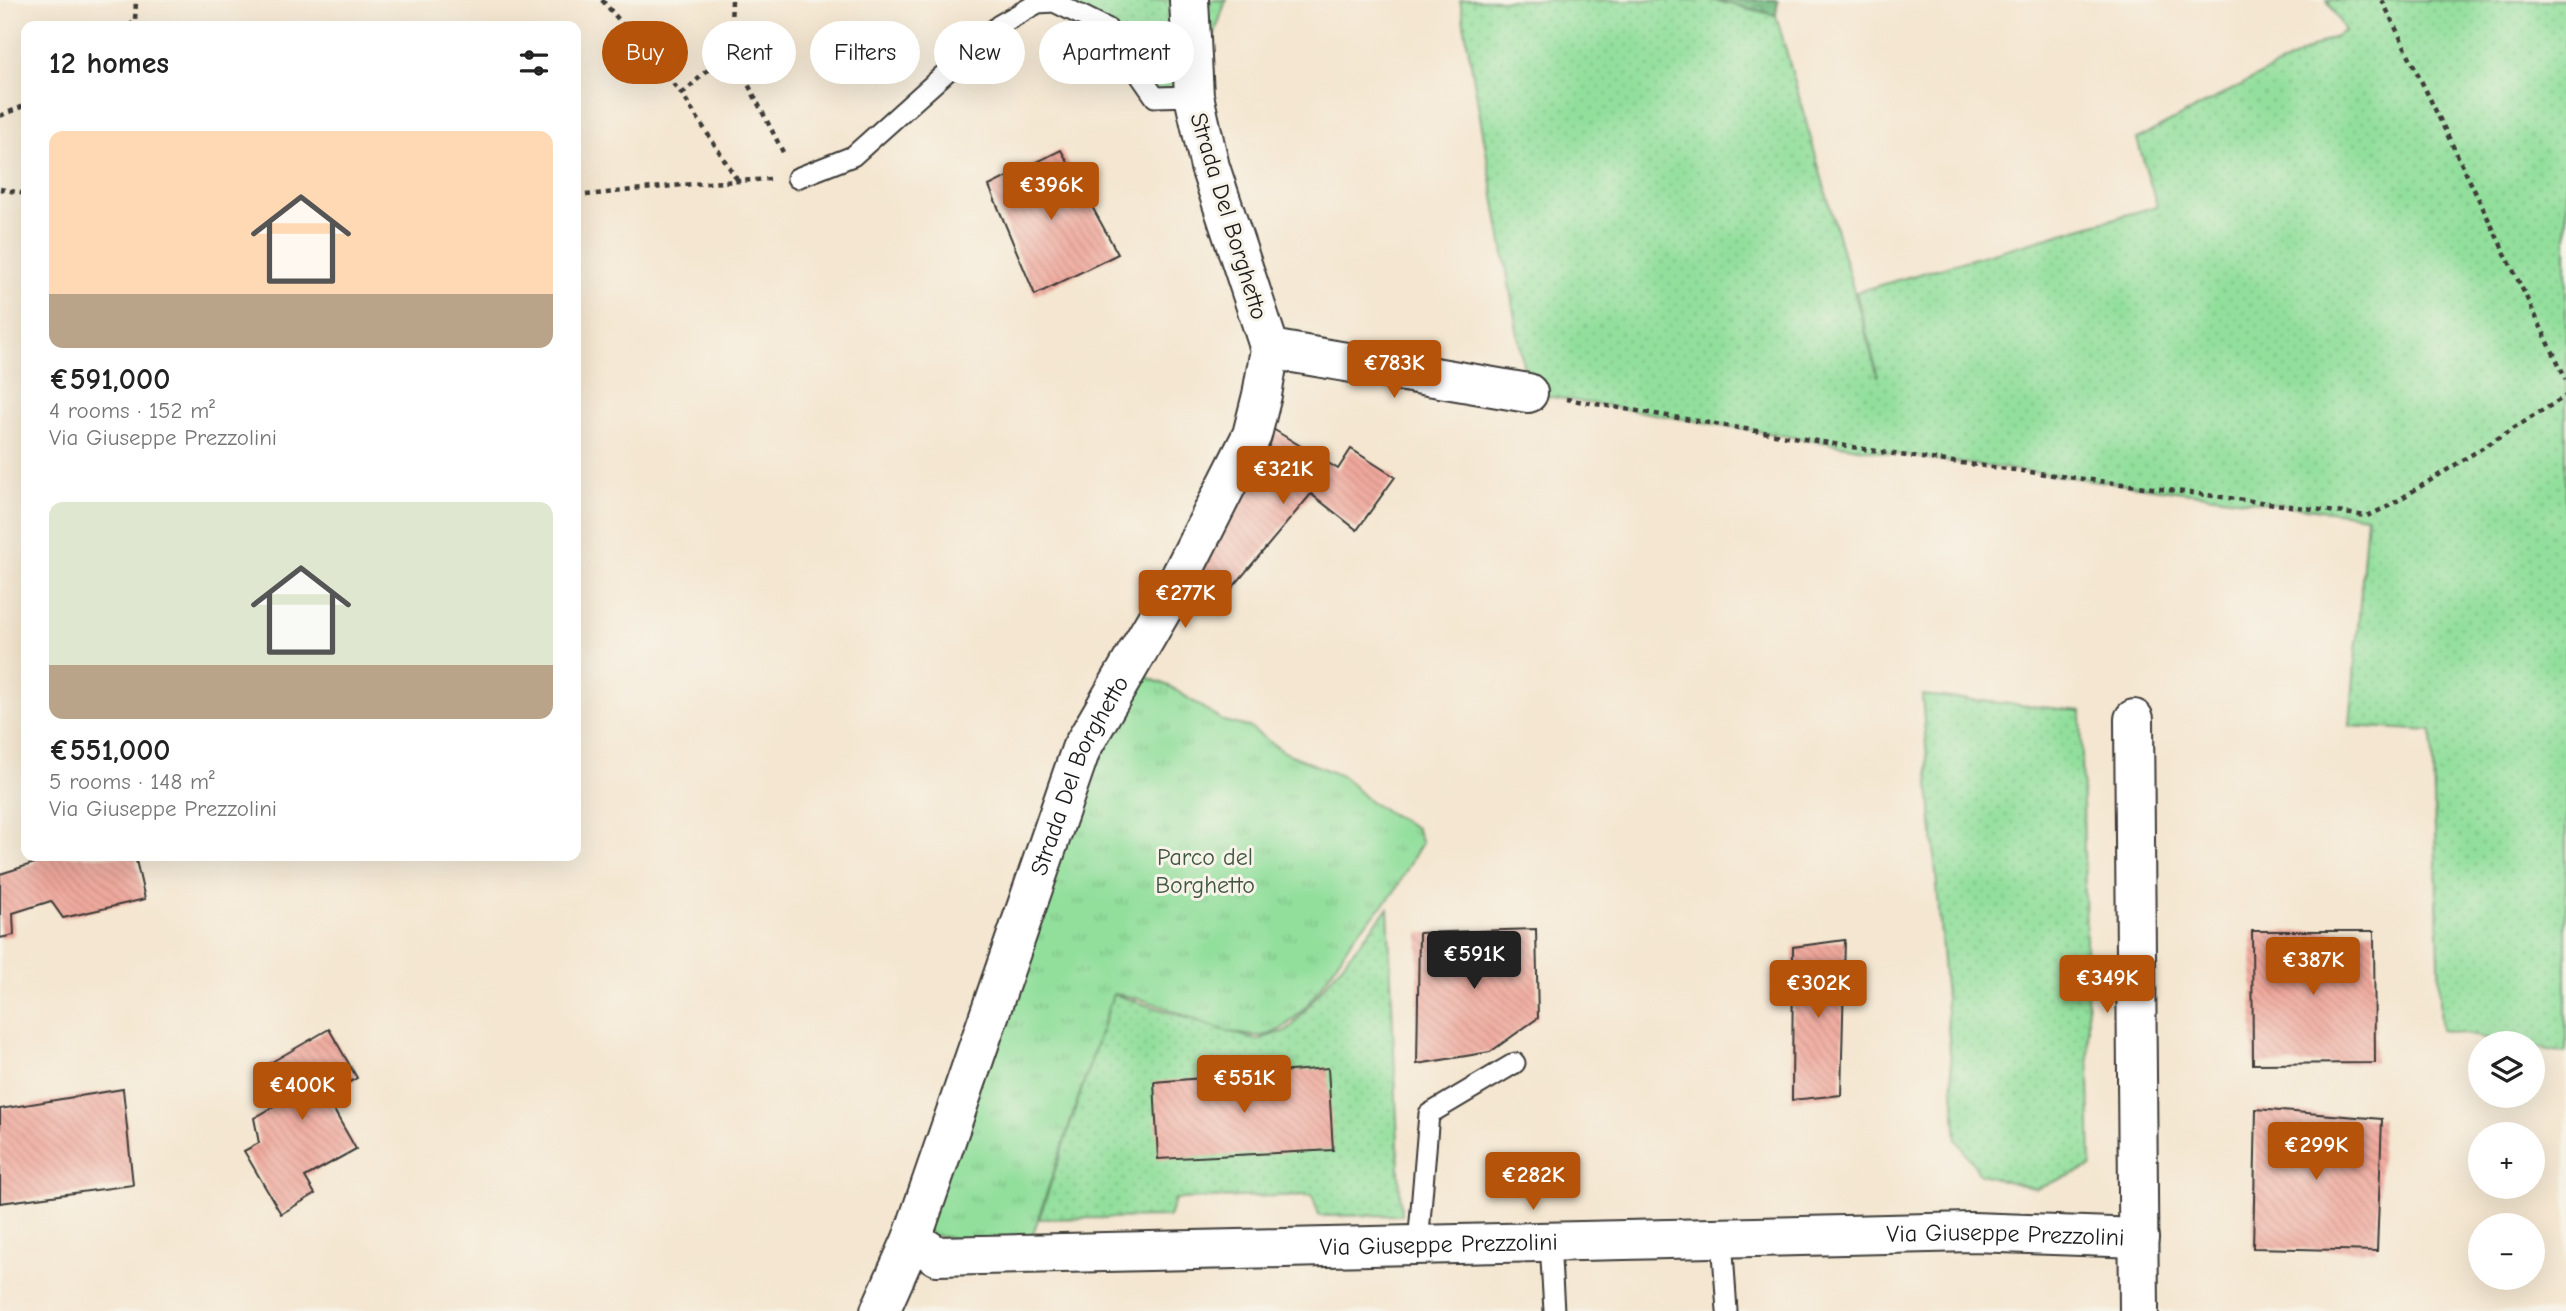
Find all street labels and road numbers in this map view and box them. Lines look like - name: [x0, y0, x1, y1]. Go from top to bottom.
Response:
- street label: Strada Del Borghetto: [1184, 109, 1274, 323]
- street label: Strada Del Borghetto: [1025, 671, 1135, 879]
- street label: Via Giuseppe Prezzolini: [1886, 1218, 2125, 1251]
- street label: Via Giuseppe Prezzolini: [1319, 1228, 1558, 1261]

